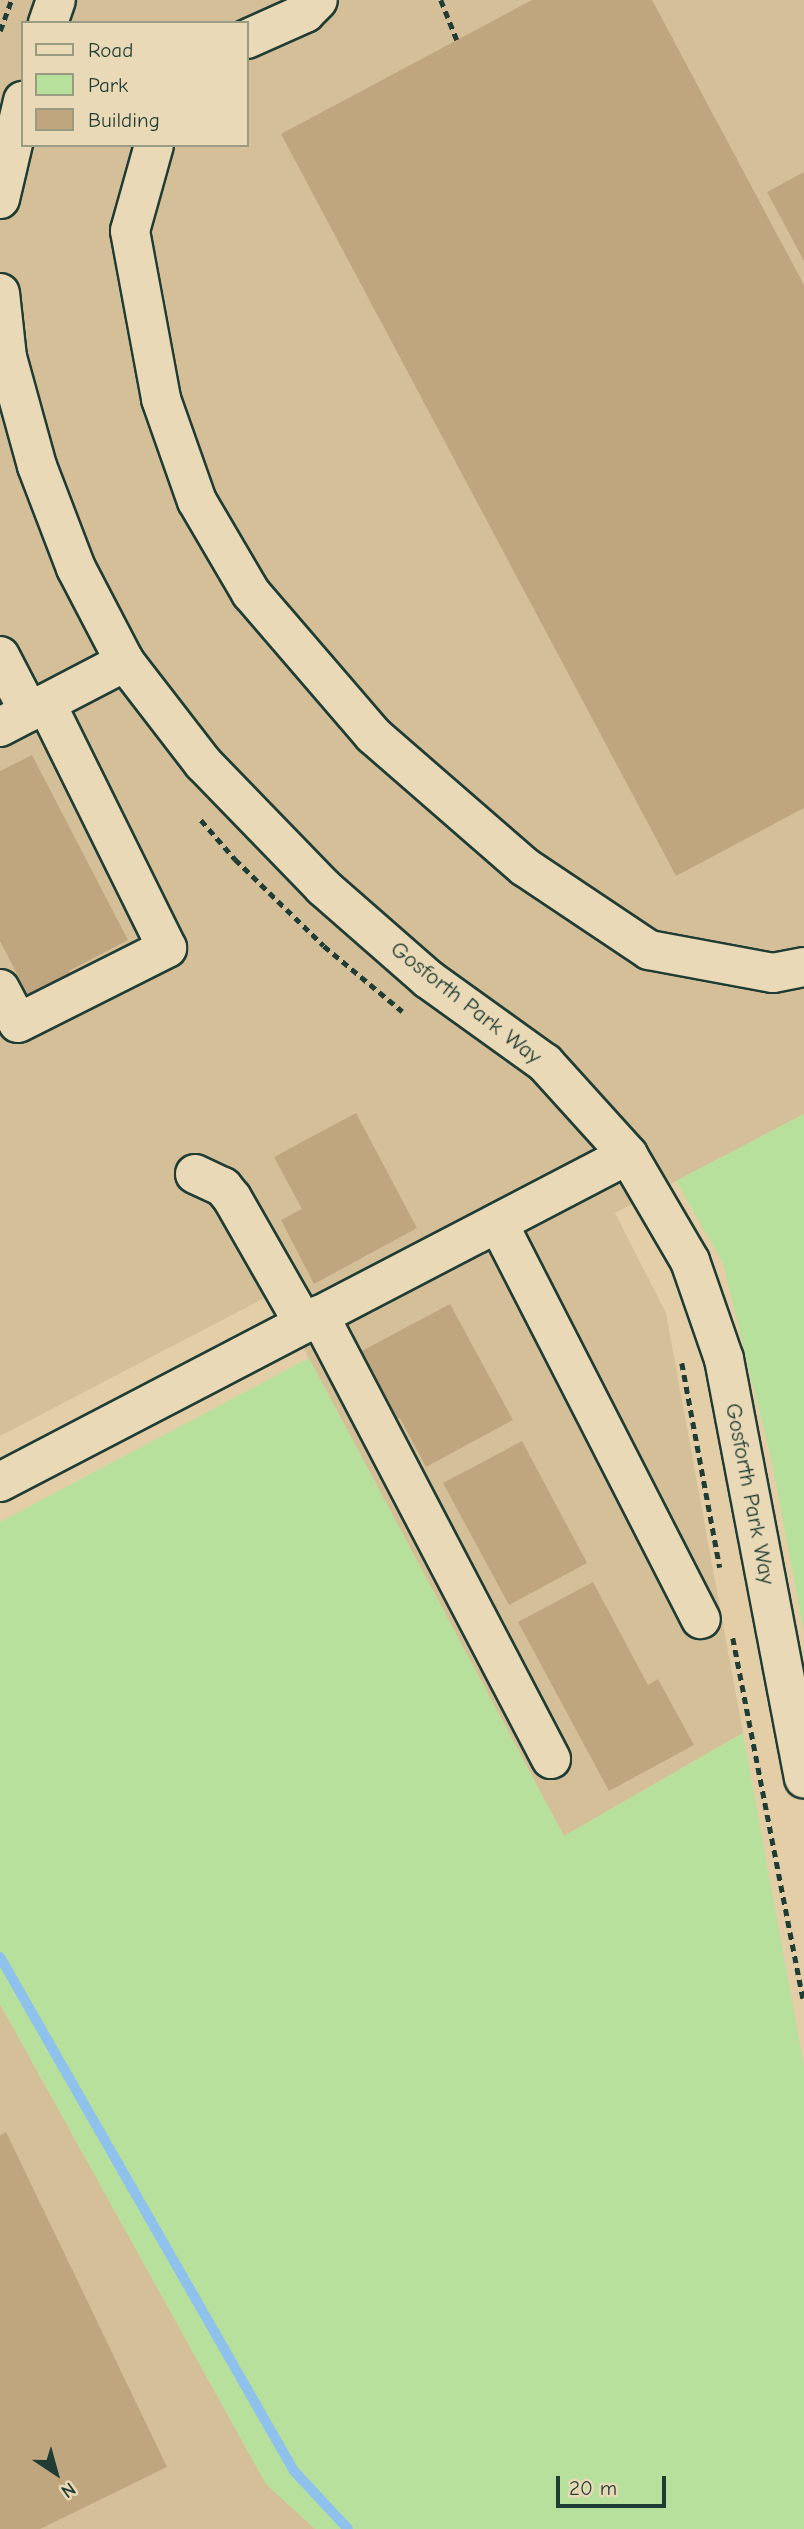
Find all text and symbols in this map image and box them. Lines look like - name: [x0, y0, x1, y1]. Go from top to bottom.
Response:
- legend: [21, 21, 248, 147]
- text: Road: [88, 38, 133, 62]
- text: Park: [88, 73, 128, 97]
- text: Building: [88, 108, 160, 132]
- street label: Gosforth Park Way: [385, 935, 547, 1071]
- street label: Gosforth Park Way: [719, 1401, 781, 1587]
- north arrow: [21, 2438, 91, 2508]
- scale bar: [559, 2462, 669, 2506]
- text: 20 m: [569, 2476, 617, 2500]
- text: N: [57, 2477, 80, 2503]

